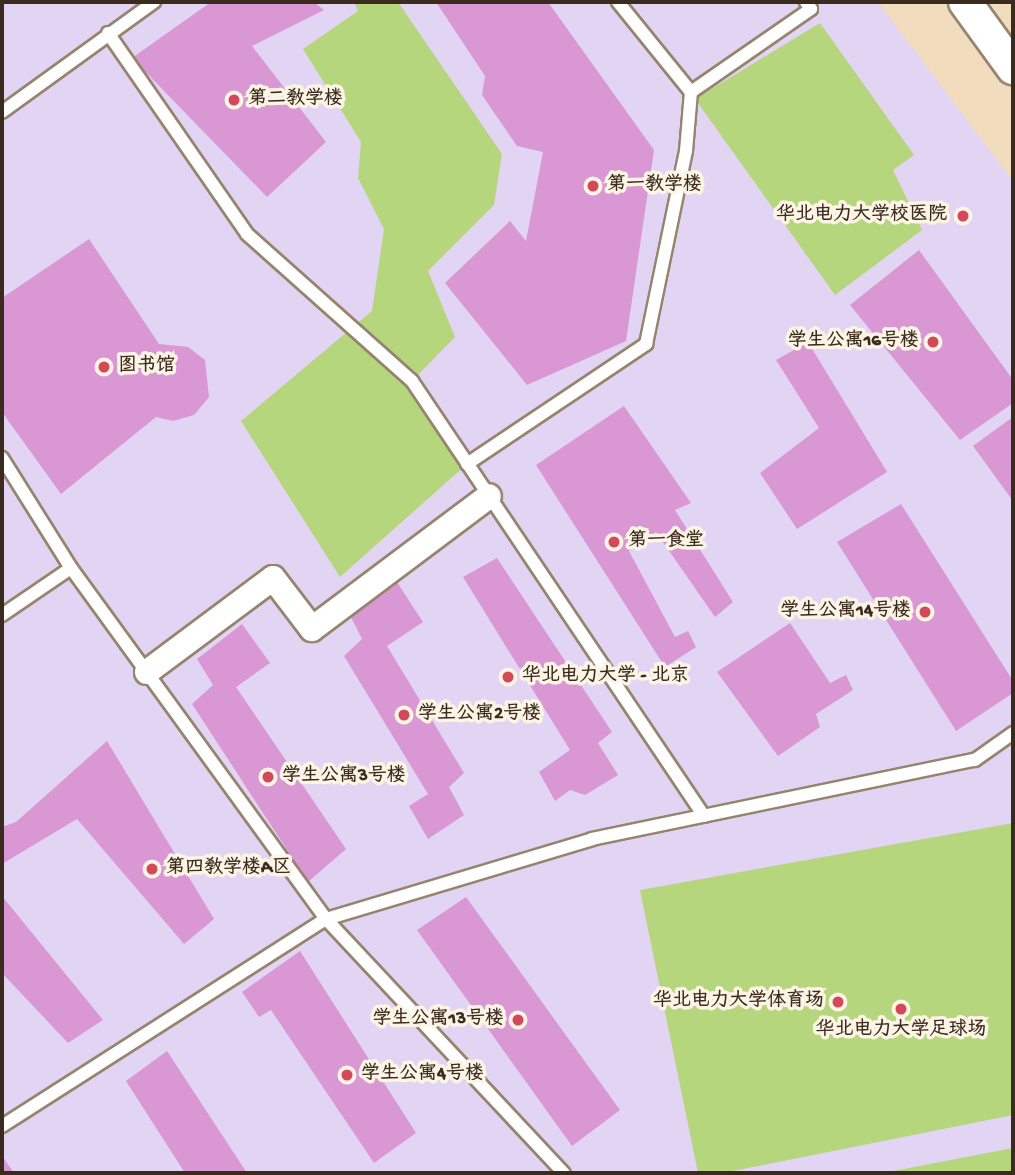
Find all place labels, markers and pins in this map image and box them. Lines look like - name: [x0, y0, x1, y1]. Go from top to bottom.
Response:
- place label: 第二教学楼: [248, 89, 343, 111]
- marker: 第二教学楼: [226, 92, 242, 108]
- place label: 第一教学楼: [607, 175, 702, 197]
- marker: 第一教学楼: [585, 178, 601, 194]
- place label: 华北电力大学校医院: [776, 205, 947, 227]
- marker: 华北电力大学校医院: [953, 206, 973, 226]
- place label: 学生公寓16号楼: [788, 331, 919, 353]
- marker: 学生公寓16号楼: [925, 334, 941, 350]
- place label: 图书馆: [118, 356, 175, 378]
- marker: 图书馆: [96, 359, 112, 375]
- place label: 第一食堂: [628, 531, 704, 553]
- marker: 第一食堂: [606, 534, 622, 550]
- place label: 学生公寓14号楼: [780, 601, 911, 623]
- marker: 学生公寓14号楼: [917, 604, 933, 620]
- place label: 华北电力大学 - 北京: [522, 666, 689, 688]
- marker: 华北电力大学 - 北京: [500, 669, 516, 685]
- place label: 学生公寓2号楼: [418, 704, 541, 726]
- marker: 学生公寓2号楼: [396, 707, 412, 723]
- place label: 学生公寓3号楼: [282, 766, 406, 788]
- marker: 学生公寓3号楼: [260, 769, 276, 785]
- place label: 第四教学楼A区: [166, 858, 291, 880]
- marker: 第四教学楼A区: [144, 861, 160, 877]
- place label: 华北电力大学体育场: [653, 991, 824, 1013]
- marker: 华北电力大学体育场: [830, 994, 846, 1010]
- marker: 华北电力大学足球场: [893, 1001, 909, 1017]
- place label: 学生公寓13号楼: [372, 1009, 504, 1031]
- marker: 学生公寓13号楼: [510, 1012, 526, 1028]
- place label: 华北电力大学足球场: [816, 1020, 986, 1042]
- place label: 学生公寓4号楼: [361, 1064, 484, 1086]
- marker: 学生公寓4号楼: [339, 1067, 355, 1083]

